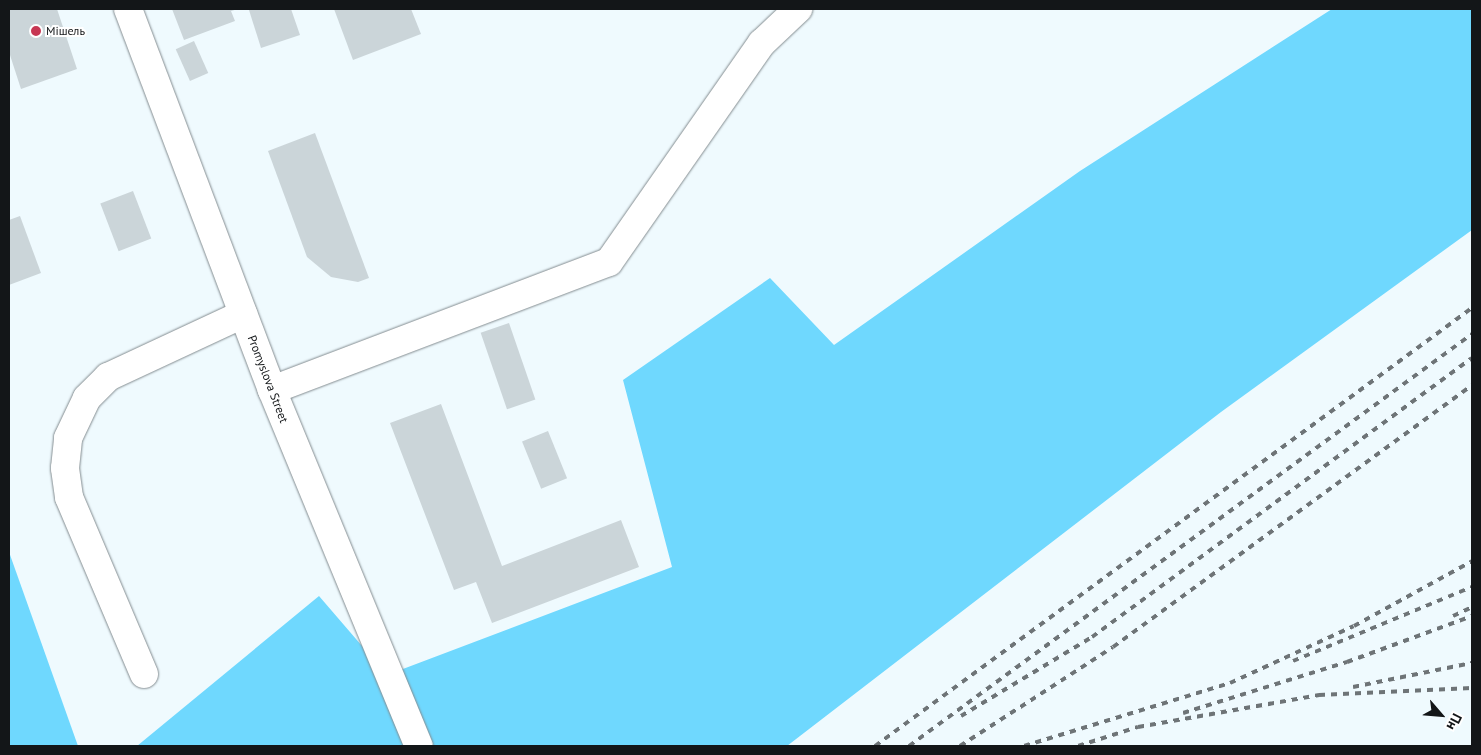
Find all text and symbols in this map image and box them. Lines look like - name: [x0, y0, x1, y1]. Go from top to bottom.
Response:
- place label: Мішель: [46, 24, 85, 38]
- marker: Мішель: [30, 25, 42, 37]
- street label: Promyslova Street: [245, 333, 291, 425]
- north arrow: [1416, 690, 1466, 740]
- text: Пн: [1443, 710, 1466, 733]

